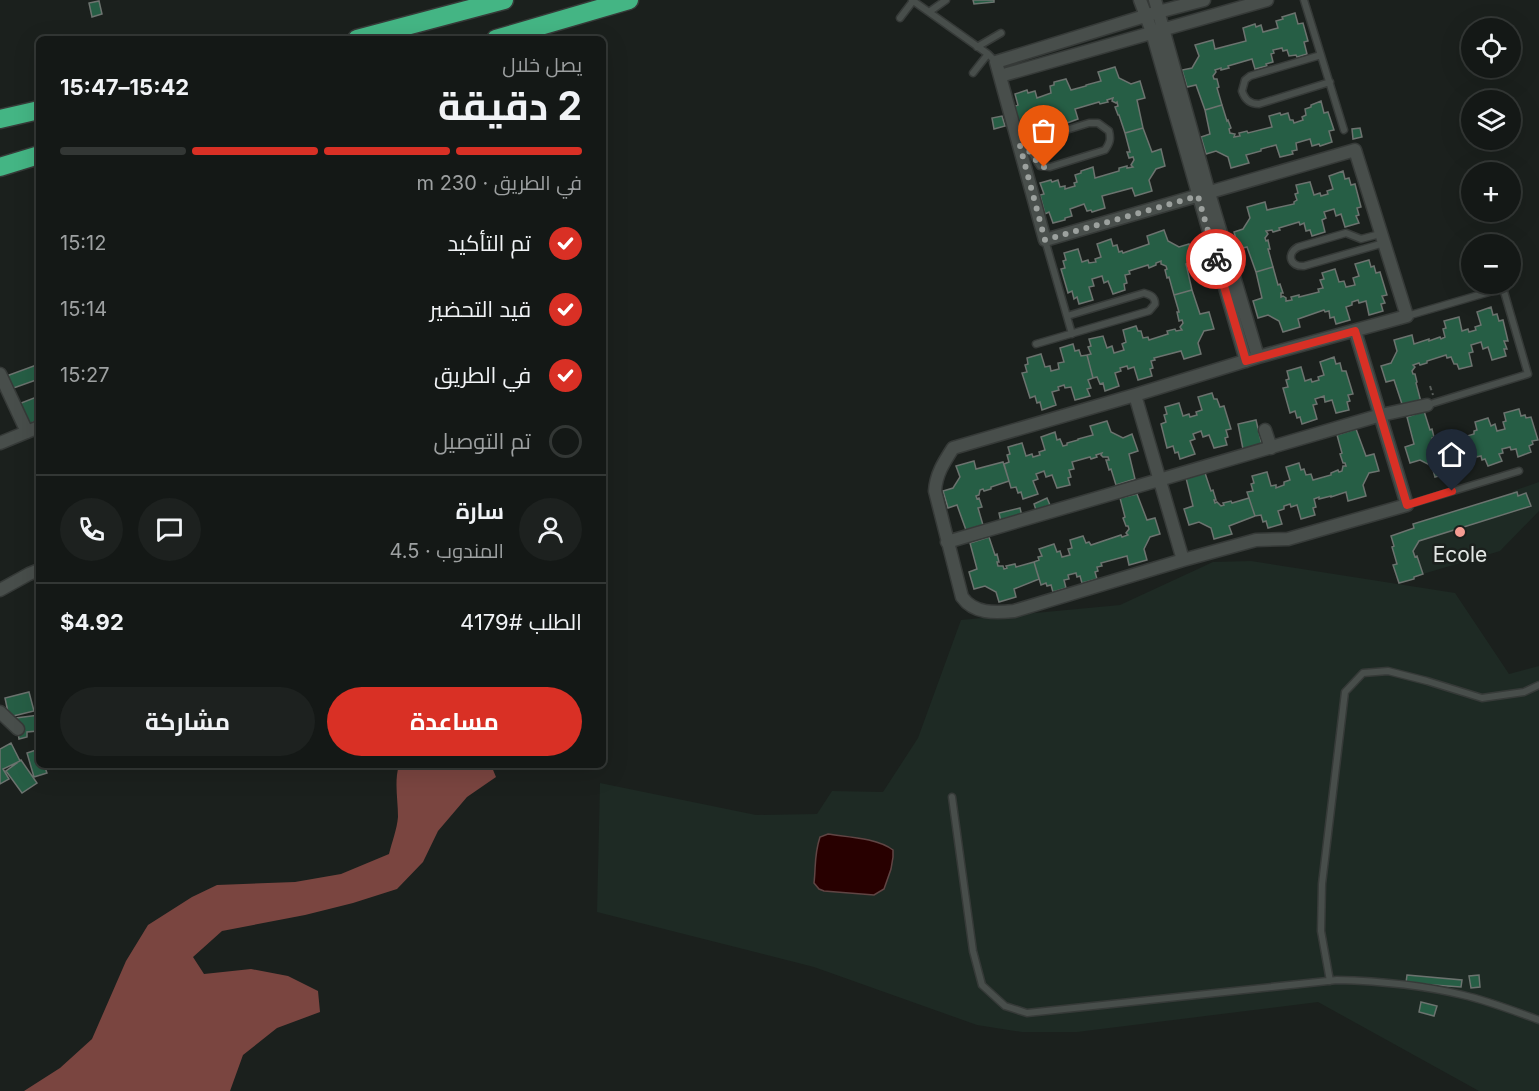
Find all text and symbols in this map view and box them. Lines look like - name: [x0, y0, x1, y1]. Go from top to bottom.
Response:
- map controls: [1461, 18, 1521, 294]
- button: locate: [1461, 18, 1521, 78]
- text: يصل خلال: [502, 53, 582, 77]
- text: 15:42–15:47: [60, 74, 189, 100]
- text: 2 دقيقة: [438, 82, 582, 129]
- button: layers: [1461, 90, 1521, 150]
- pin: [1018, 105, 1069, 167]
- icon: bag: [1027, 114, 1060, 147]
- button: +: [1461, 162, 1521, 222]
- text: في الطريق · 230 m: [416, 171, 582, 195]
- icon: check: [549, 227, 582, 260]
- courier: [1186, 229, 1246, 289]
- text: تم التأكيد: [448, 230, 531, 256]
- text: 15:12: [60, 231, 106, 255]
- button: −: [1461, 234, 1521, 294]
- icon: bike: [1200, 243, 1233, 276]
- icon: check: [549, 293, 582, 326]
- text: قيد التحضير: [430, 296, 531, 322]
- text: 15:14: [60, 297, 107, 321]
- icon: check: [549, 359, 582, 392]
- text: في الطريق: [434, 362, 531, 388]
- text: 15:27: [60, 363, 110, 387]
- text: تم التوصيل: [433, 428, 531, 454]
- pin: [1426, 429, 1477, 491]
- icon: home: [1435, 438, 1468, 471]
- button: phone: [60, 498, 123, 561]
- button: chat: [138, 498, 201, 561]
- text: سارة: [456, 498, 504, 524]
- button: person: [519, 498, 582, 561]
- marker: Ecole: [1453, 525, 1467, 539]
- text: المندوب · 4.5: [389, 539, 504, 563]
- place label: Ecole: [1433, 542, 1487, 567]
- text: $4.92: [60, 609, 124, 635]
- text: الطلب #4179: [460, 609, 582, 635]
- button: مشاركة: [60, 687, 315, 756]
- button: مساعدة: [327, 687, 582, 756]

